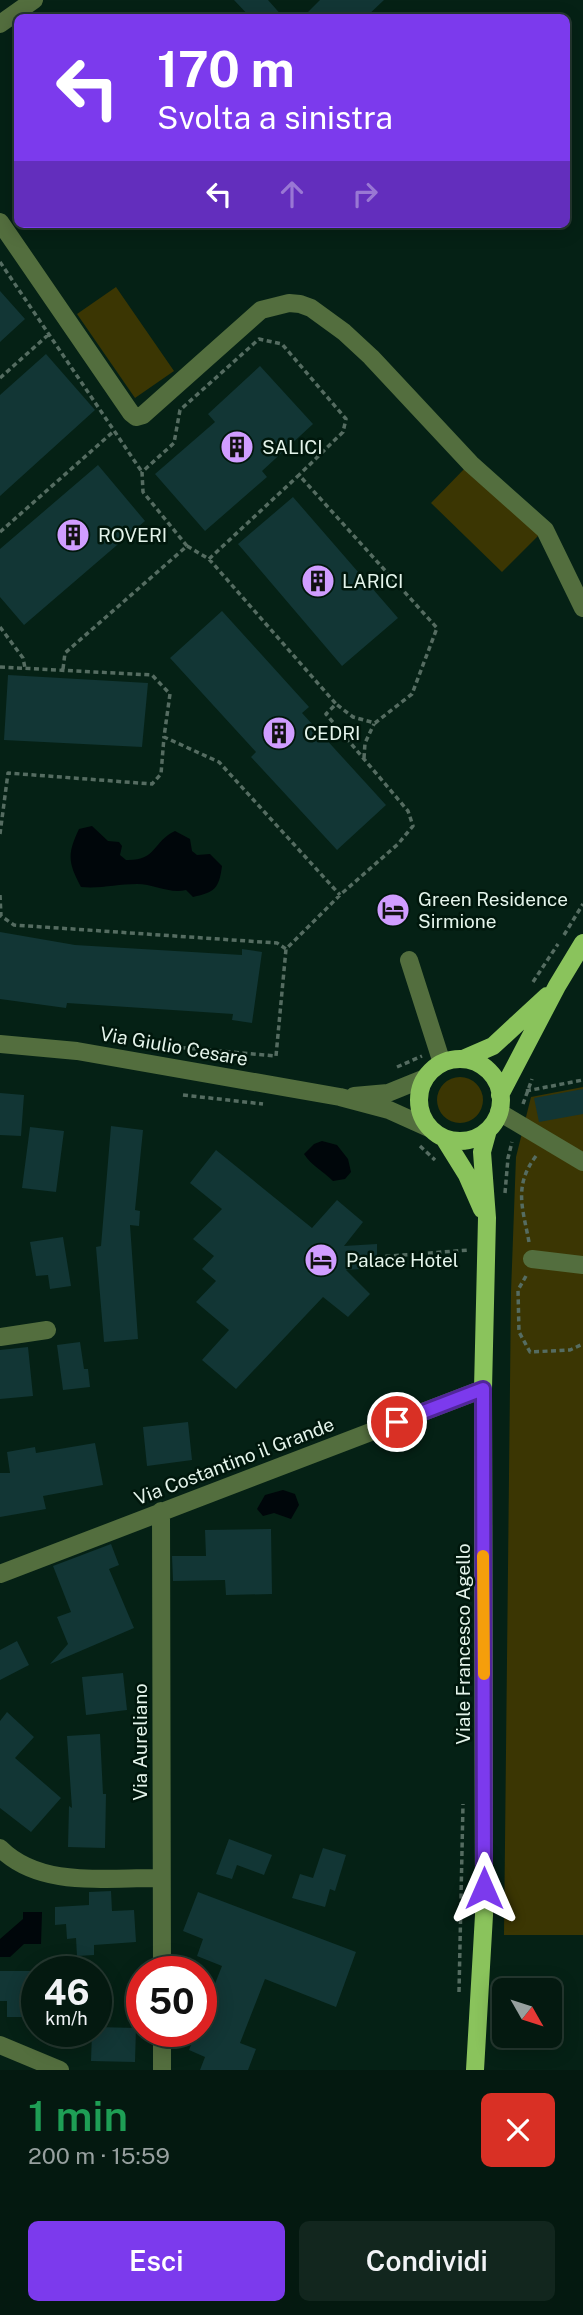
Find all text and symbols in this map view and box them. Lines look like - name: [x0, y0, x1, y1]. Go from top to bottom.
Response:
- text: 170 m: [157, 40, 295, 98]
- icon: left: [42, 42, 133, 133]
- text: Svolta a sinistra: [157, 99, 393, 136]
- icon: left: [200, 175, 238, 213]
- icon: ahead: [273, 175, 311, 213]
- icon: right: [346, 175, 384, 213]
- building icon: SALICI: [218, 428, 256, 466]
- place label: SALICI: [262, 436, 323, 458]
- building icon: ROVERI: [54, 516, 92, 554]
- place label: ROVERI: [98, 524, 167, 546]
- building icon: LARICI: [299, 562, 337, 600]
- place label: LARICI: [342, 570, 403, 592]
- building icon: CEDRI: [260, 714, 298, 752]
- place label: CEDRI: [304, 722, 360, 744]
- place label: Green Residence Sirmione: [418, 888, 568, 932]
- hotel icon: Green Residence Sirmione: [374, 891, 412, 929]
- street label: Via Giulio Cesare: [98, 1022, 250, 1070]
- hotel icon: Palace Hotel: [302, 1241, 340, 1279]
- place label: Palace Hotel: [346, 1249, 459, 1271]
- pin: [367, 1392, 427, 1452]
- icon: arrive: [378, 1403, 416, 1441]
- street label: Via Costantino il Grande: [131, 1413, 337, 1509]
- street label: Viale Francesco Agello: [452, 1543, 474, 1745]
- street label: Via Aureliano: [129, 1683, 151, 1801]
- position arrow: [447, 1851, 521, 1925]
- speed limit sign: 50: [126, 1956, 217, 2047]
- text: 46: [43, 1972, 90, 2013]
- north arrow: [492, 1978, 562, 2048]
- map controls: [492, 1978, 562, 2048]
- text: km/h: [45, 2008, 88, 2029]
- text: 1 min: [28, 2091, 128, 2140]
- button: close: [481, 2093, 555, 2167]
- text: 200 m · 15:59: [28, 2142, 170, 2169]
- button: Esci: [28, 2221, 285, 2301]
- button: Condividi: [299, 2221, 555, 2301]

